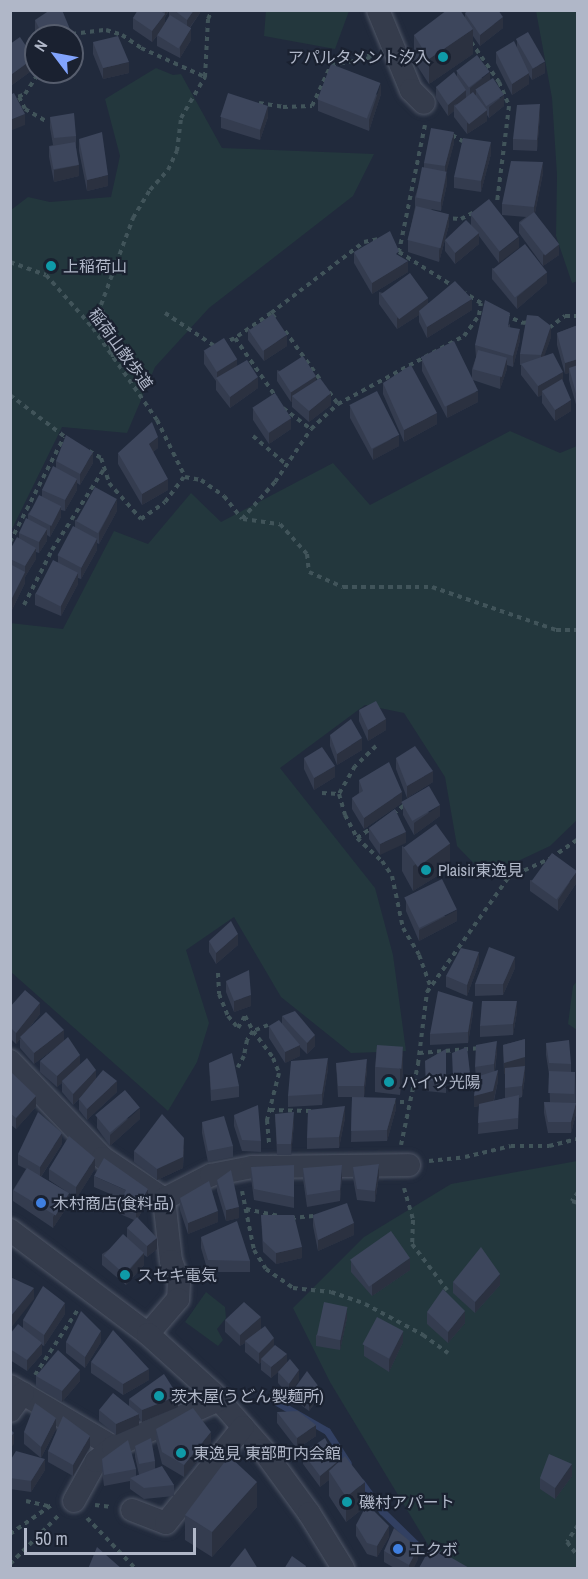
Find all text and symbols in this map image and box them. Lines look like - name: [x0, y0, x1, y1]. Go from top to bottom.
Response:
- north arrow: [24, 24, 84, 84]
- text: N: [29, 36, 52, 55]
- place label: アパルタメント汐入: [287, 47, 431, 67]
- marker: アパルタメント汐入: [436, 50, 450, 64]
- place label: 上稲荷山: [63, 256, 127, 276]
- marker: 上稲荷山: [44, 259, 58, 273]
- street label: 稲荷山散歩道: [85, 305, 157, 393]
- place label: Plaisir東逸見: [438, 860, 523, 880]
- marker: Plaisir東逸見: [419, 863, 433, 877]
- place label: ハイツ光陽: [401, 1072, 481, 1092]
- marker: ハイツ光陽: [382, 1075, 396, 1089]
- place label: 木村商店(食料品): [53, 1193, 174, 1213]
- marker: 木村商店(食料品): [34, 1196, 48, 1210]
- place label: スセキ電気: [137, 1265, 217, 1285]
- marker: スセキ電気: [118, 1268, 132, 1282]
- place label: 茨木屋(うどん製麺所): [171, 1386, 324, 1406]
- marker: 茨木屋(うどん製麺所): [152, 1389, 166, 1403]
- place label: 東逸見 東部町内会館: [193, 1443, 341, 1463]
- marker: 東逸見 東部町内会館: [174, 1446, 188, 1460]
- place label: 磯村アパート: [359, 1492, 455, 1512]
- marker: 磯村アパート: [340, 1495, 354, 1509]
- scale bar: [27, 1516, 200, 1554]
- text: 50 m: [35, 1526, 68, 1551]
- place label: エクボ: [410, 1539, 458, 1559]
- marker: エクボ: [391, 1542, 405, 1556]

